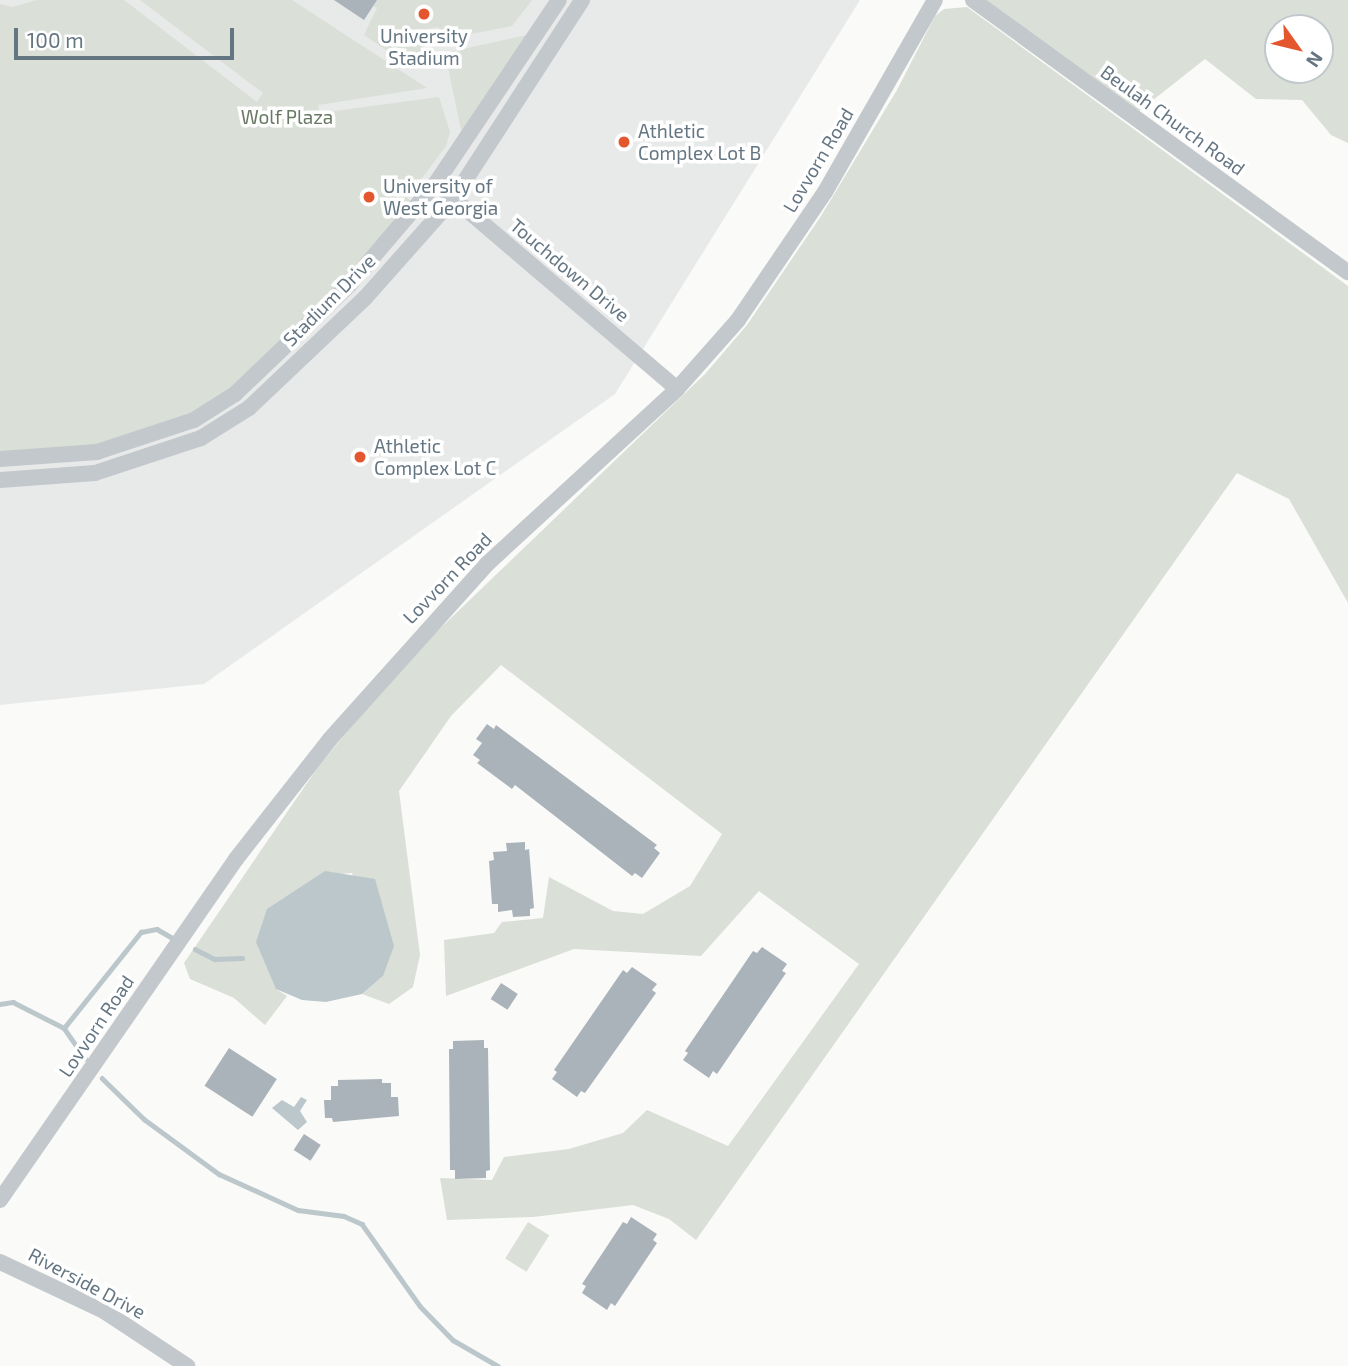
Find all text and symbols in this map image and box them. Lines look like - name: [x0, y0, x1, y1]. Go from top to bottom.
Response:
- marker: University Stadium: [416, 6, 432, 22]
- scale bar: [18, 14, 238, 58]
- north arrow: [1264, 14, 1334, 84]
- place label: University Stadium: [380, 25, 468, 69]
- text: 100 m: [27, 27, 84, 52]
- text: N: [1302, 48, 1329, 72]
- street label: Beulah Church Road: [1096, 60, 1250, 180]
- street label: Lovvorn Road: [778, 104, 858, 216]
- park label: Wolf Plaza: [241, 106, 333, 128]
- place label: Athletic Complex Lot B: [638, 120, 761, 164]
- marker: Athletic Complex Lot B: [616, 134, 632, 150]
- place label: University of West Georgia: [383, 175, 498, 219]
- marker: University of West Georgia: [361, 189, 377, 205]
- street label: Touchdown Drive: [506, 214, 634, 326]
- street label: Stadium Drive: [278, 249, 380, 351]
- place label: Athletic Complex Lot C: [374, 435, 496, 479]
- marker: Athletic Complex Lot C: [352, 449, 368, 465]
- street label: Lovvorn Road: [398, 528, 496, 628]
- street label: Lovvorn Road: [54, 971, 138, 1081]
- street label: Riverside Drive: [25, 1243, 149, 1323]

